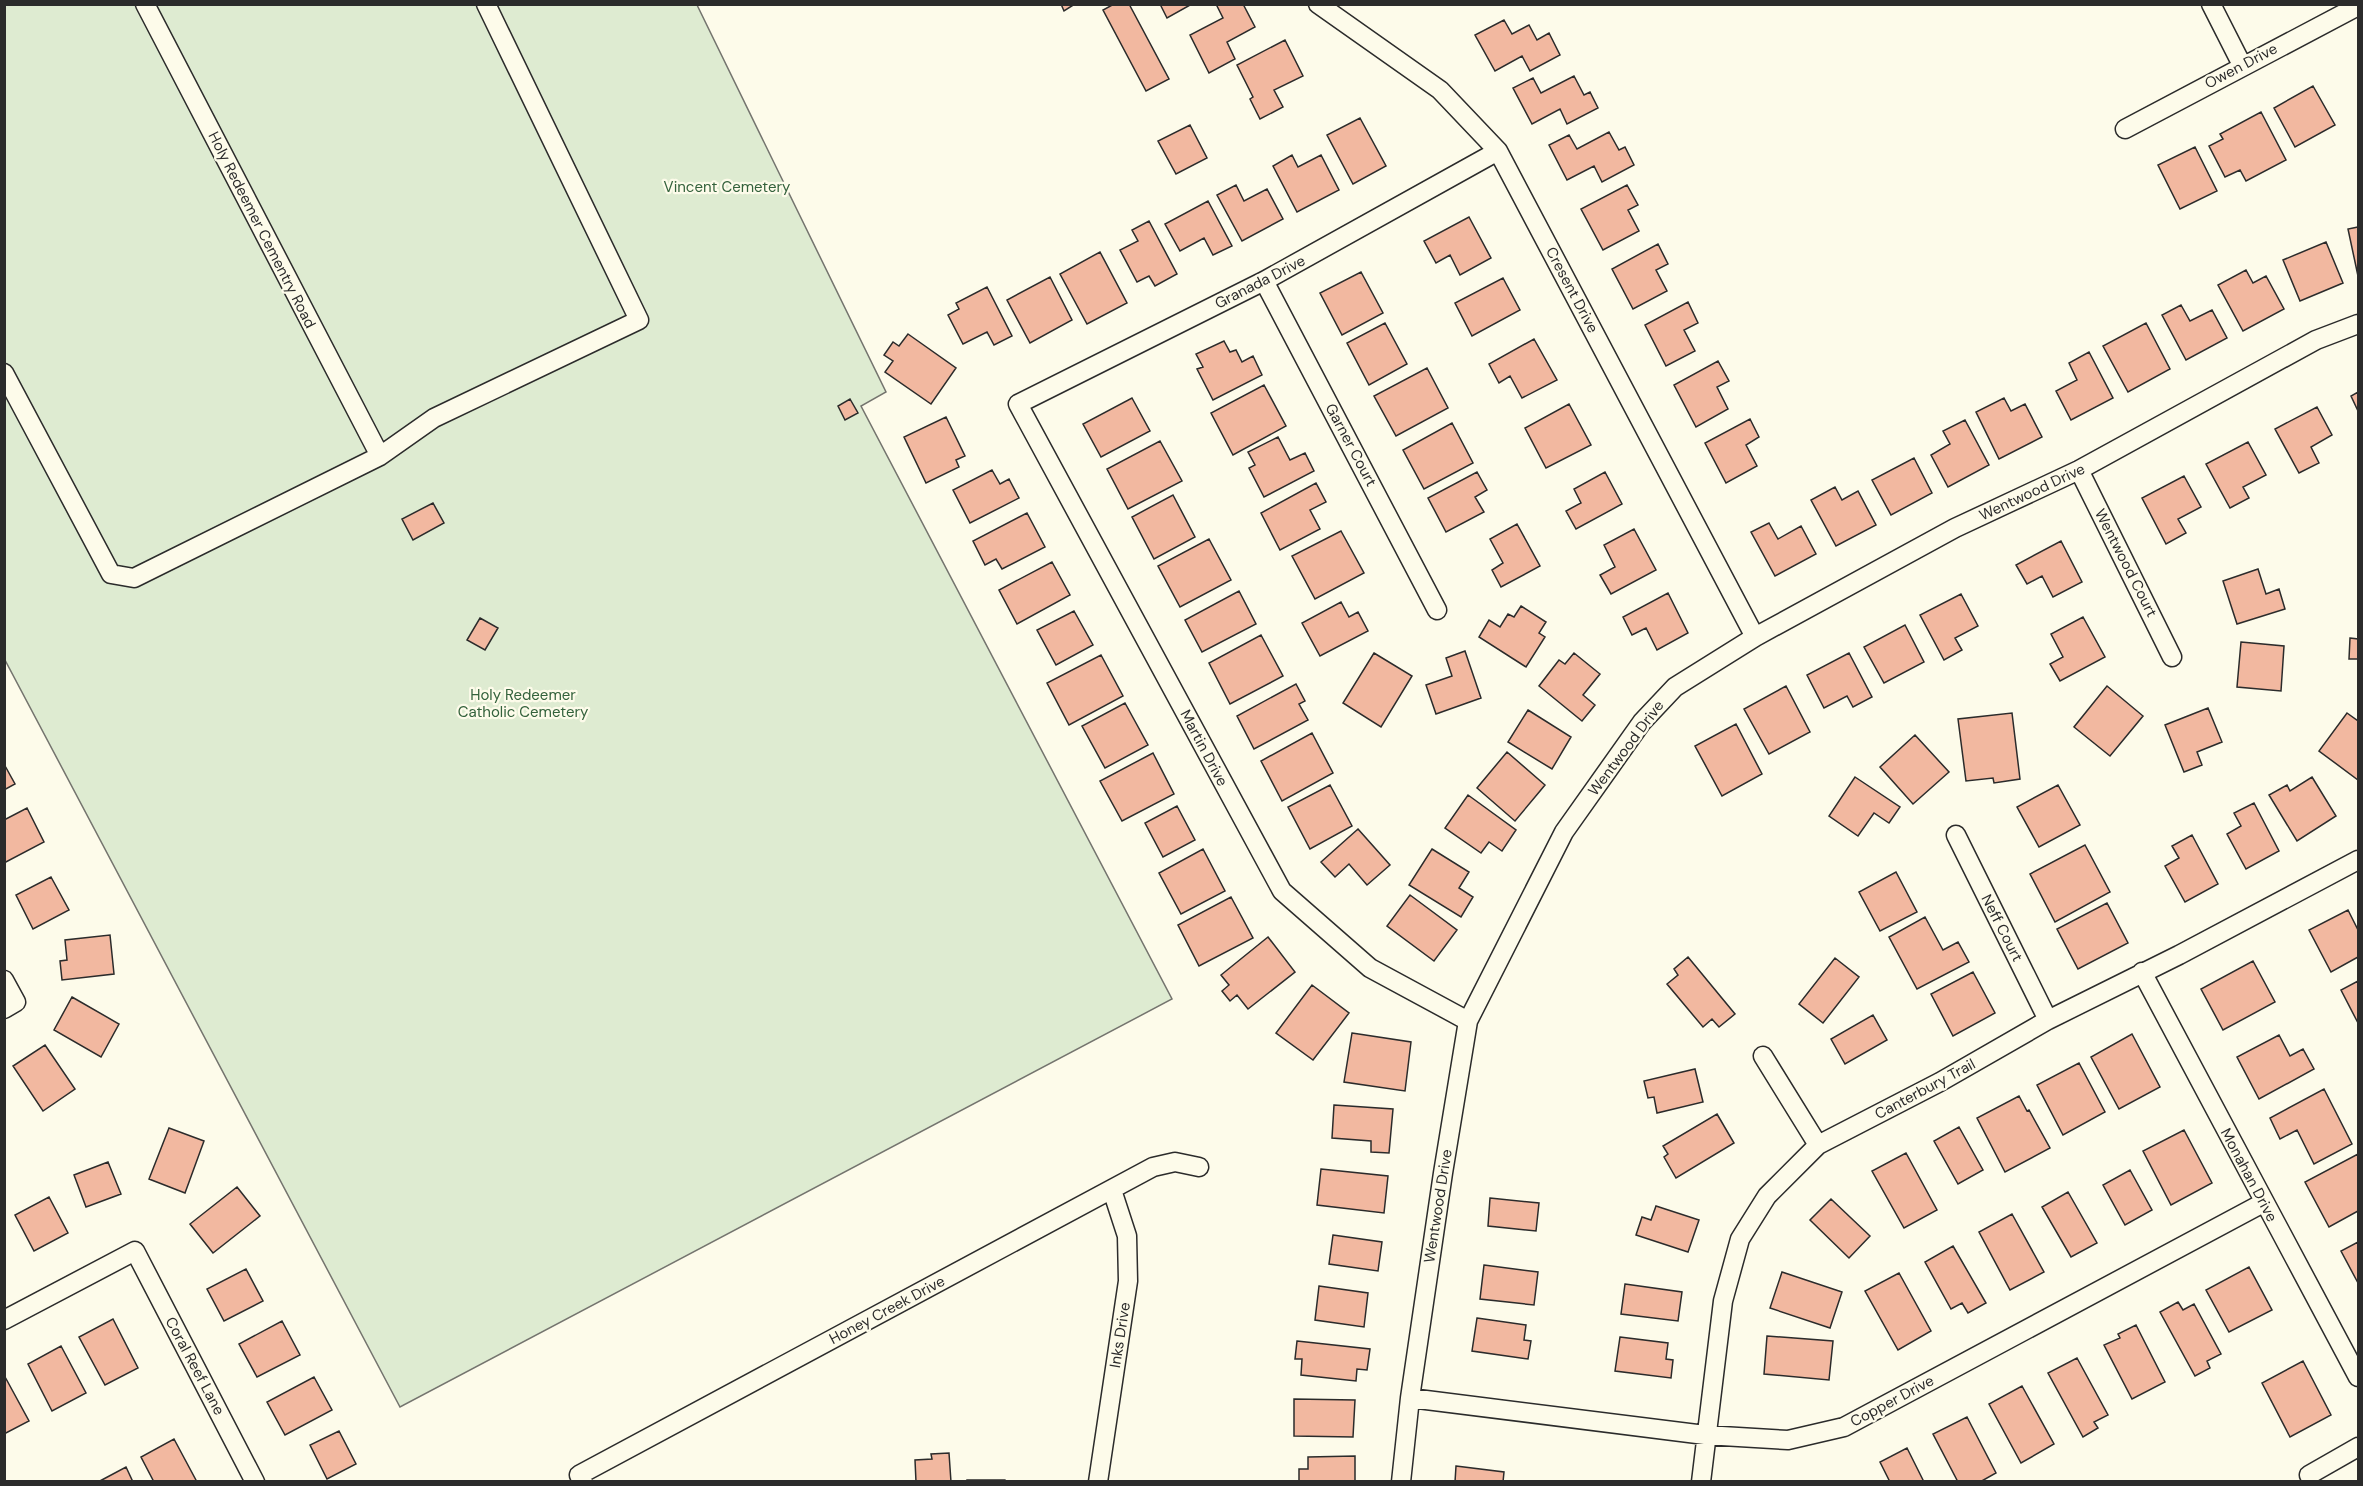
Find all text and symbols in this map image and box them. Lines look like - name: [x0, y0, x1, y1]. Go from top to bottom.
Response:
- street label: Owen Drive: [2201, 39, 2281, 93]
- street label: Holy Redeemer Cementry Road: [204, 128, 320, 332]
- park label: Vincent Cemetery: [664, 177, 791, 197]
- street label: Cresent Drive: [1541, 244, 1603, 336]
- street label: Granada Drive: [1211, 251, 1309, 313]
- street label: Garner Court: [1321, 400, 1381, 490]
- street label: Wentwood Drive: [1976, 459, 2088, 525]
- street label: Wentwood Court: [2090, 506, 2162, 621]
- park label: Holy Redeemer Catholic Cemetery: [458, 685, 589, 722]
- street label: Wentwood Drive: [1584, 696, 1668, 800]
- street label: Martin Drive: [1175, 706, 1233, 790]
- street label: Neff Court: [1977, 891, 2027, 965]
- street label: Canterbury Trail: [1871, 1054, 1979, 1124]
- street label: Monahan Drive: [2216, 1125, 2282, 1225]
- street label: Wentwood Drive: [1419, 1148, 1457, 1264]
- street label: Honey Creek Drive: [826, 1271, 948, 1349]
- street label: Inks Drive: [1105, 1301, 1135, 1369]
- street label: Coral Reef Lane: [161, 1313, 229, 1419]
- street label: Copper Drive: [1847, 1371, 1937, 1431]

